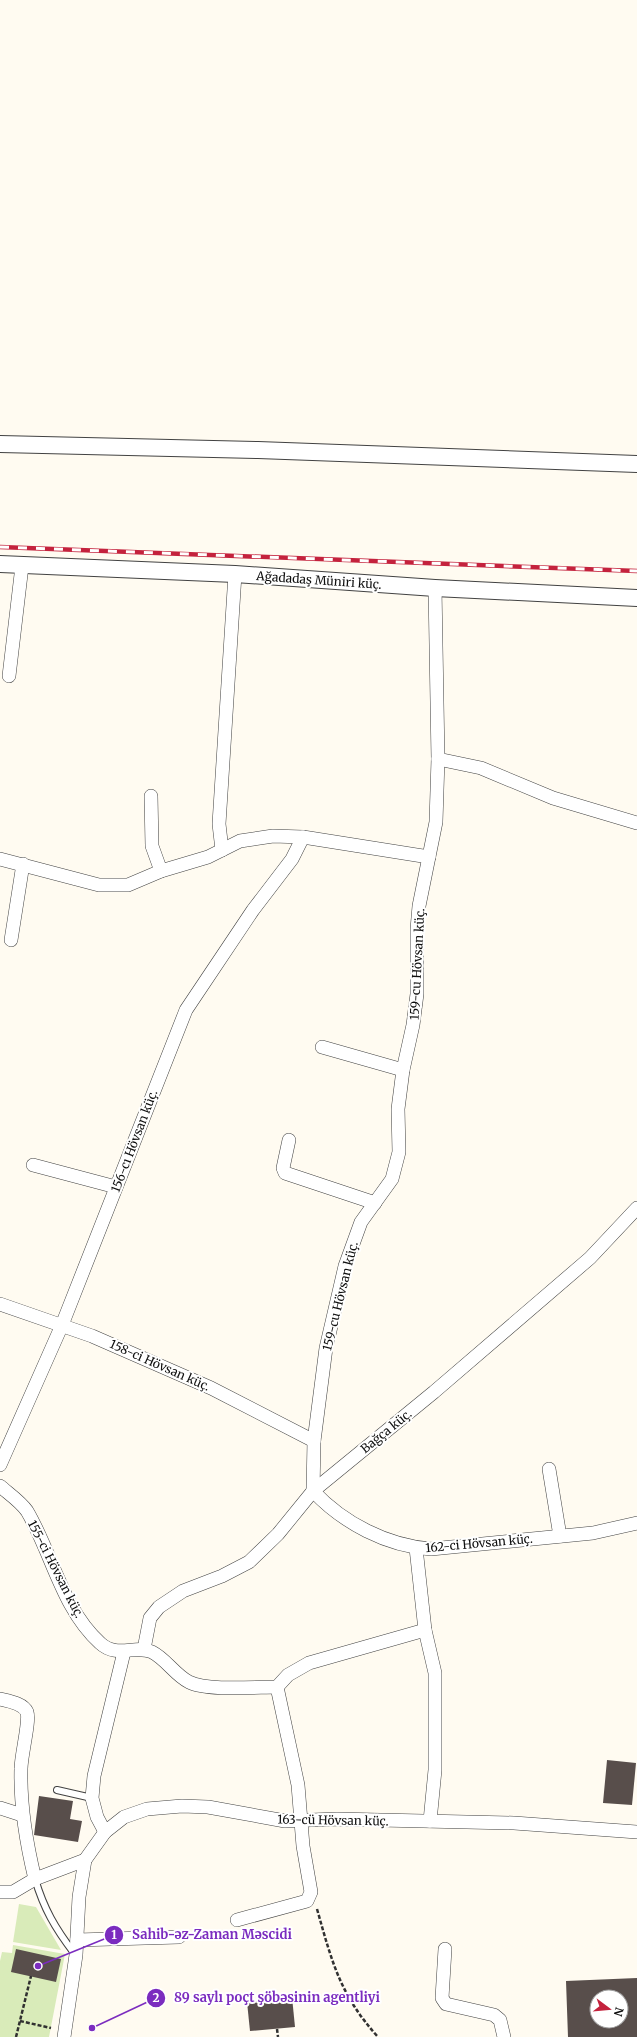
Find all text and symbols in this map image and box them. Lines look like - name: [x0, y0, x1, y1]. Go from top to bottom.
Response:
- street label: Ağadadaş Müniri küç.: [255, 568, 382, 592]
- street label: 159-cu Hövsan küç.: [407, 908, 427, 1020]
- street label: 156-cı Hövsan küç.: [108, 1088, 160, 1194]
- street label: 159-cu Hövsan küç.: [319, 1240, 361, 1352]
- street label: 158-ci Hövsan küç.: [108, 1336, 212, 1394]
- street label: Bağça küç.: [357, 1406, 415, 1456]
- street label: 155-ci Hövsan küç.: [25, 1518, 87, 1620]
- street label: 162-ci Hövsan küç.: [425, 1531, 533, 1555]
- street label: 163-cü Hövsan küç.: [277, 1812, 389, 1828]
- callout: Sahib-əz-Zaman Məscidi: [104, 1922, 300, 1947]
- text: Sahib-əz-Zaman Məscidi: [132, 1926, 292, 1943]
- text: 1: [111, 1927, 117, 1942]
- callout: 89 saylı poçt şöbəsinin agentliyi: [146, 1985, 388, 2010]
- text: 89 saylı poçt şöbəsinin agentliyi: [174, 1989, 381, 2006]
- north arrow: [589, 1989, 629, 2029]
- text: 2: [152, 1990, 160, 2005]
- text: N: [611, 2006, 627, 2018]

